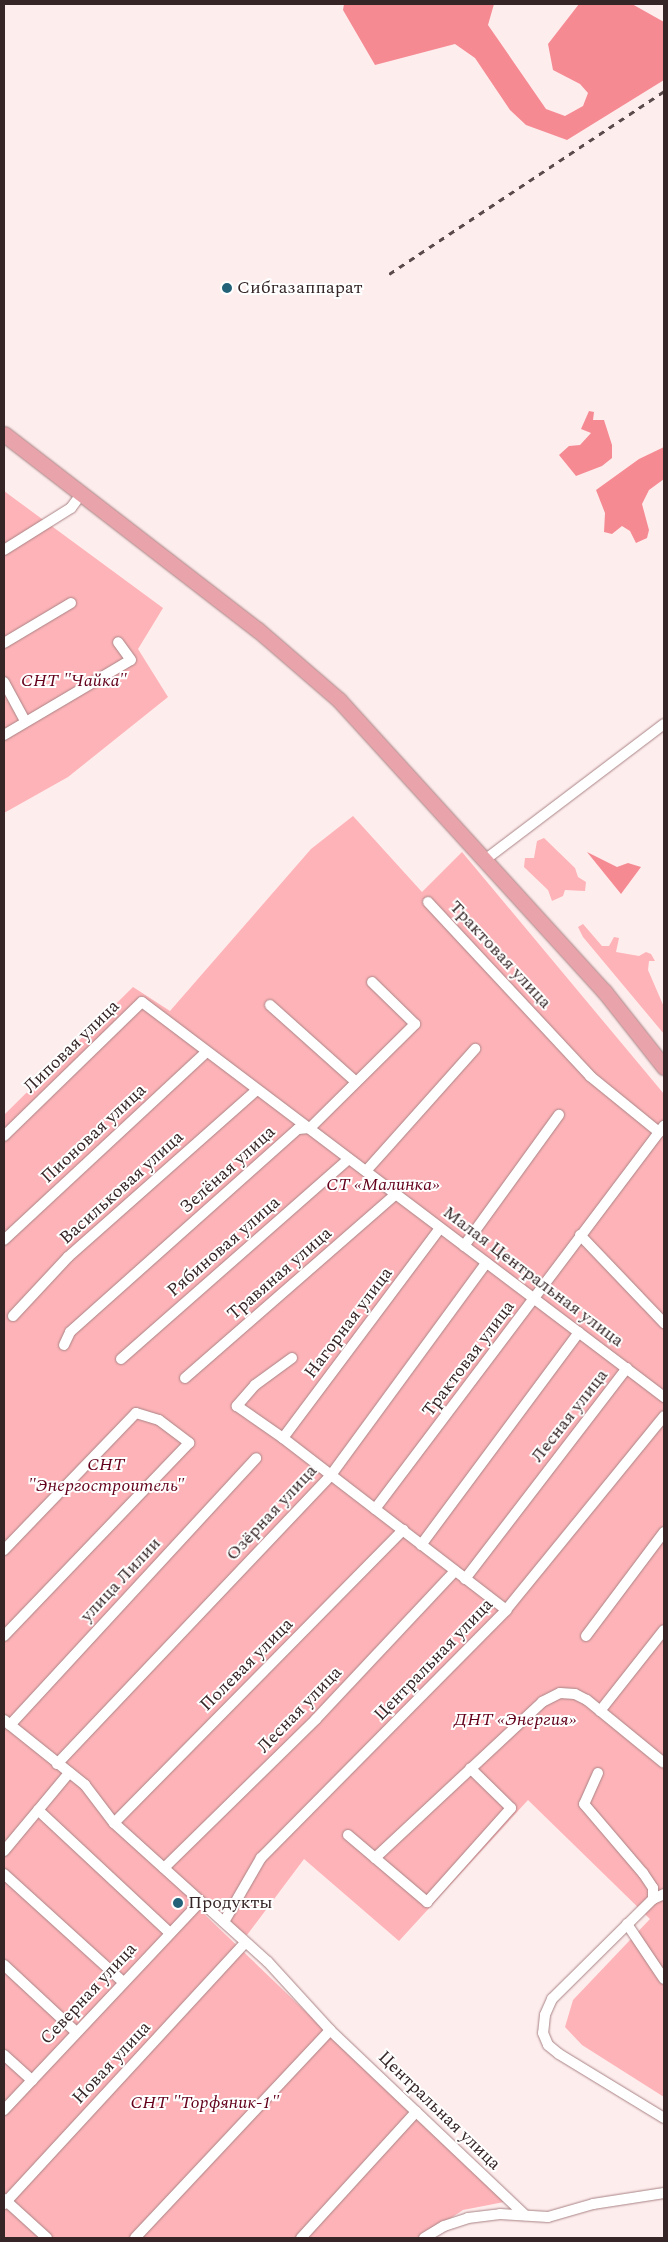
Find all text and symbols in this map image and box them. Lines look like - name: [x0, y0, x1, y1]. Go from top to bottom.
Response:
- place label: Сибгазаппарат: [237, 277, 363, 299]
- marker: Сибгазаппарат: [221, 282, 233, 294]
- park label: СНТ "Чайка": [21, 670, 127, 692]
- street label: Трактовая улица: [444, 896, 556, 1014]
- street label: Липовая улица: [20, 996, 124, 1098]
- street label: Пионовая улица: [37, 1080, 151, 1188]
- street label: Зелёная улица: [176, 1121, 280, 1219]
- street label: Васильковая улица: [56, 1127, 188, 1249]
- park label: CТ «Малинка»: [326, 1174, 440, 1196]
- street label: Рябиновая улица: [163, 1192, 285, 1302]
- street label: Малая Центральная улица: [438, 1202, 628, 1352]
- street label: Травяная улица: [223, 1223, 337, 1325]
- street label: Нагорная улица: [300, 1263, 398, 1383]
- street label: Трактовая улица: [418, 1297, 520, 1421]
- street label: Лесная улица: [527, 1365, 613, 1467]
- park label: СНТ "Энергостроитель": [28, 1455, 184, 1498]
- street label: Озёрная улица: [222, 1460, 322, 1566]
- street label: улица Лилии: [76, 1533, 166, 1627]
- street label: Центральная улица: [370, 1594, 498, 1726]
- street label: Полевая улица: [196, 1614, 298, 1716]
- street label: Лесная улица: [253, 1662, 347, 1758]
- park label: ДНТ «Энергия»: [454, 1709, 576, 1731]
- place label: Продукты: [188, 1892, 273, 1914]
- marker: Продукты: [172, 1897, 184, 1909]
- street label: Северная улица: [36, 1938, 142, 2050]
- street label: Новая улица: [68, 2017, 156, 2109]
- street label: Центральная улица: [373, 2047, 505, 2175]
- park label: СНТ "Торфяник-1": [131, 2092, 279, 2114]

